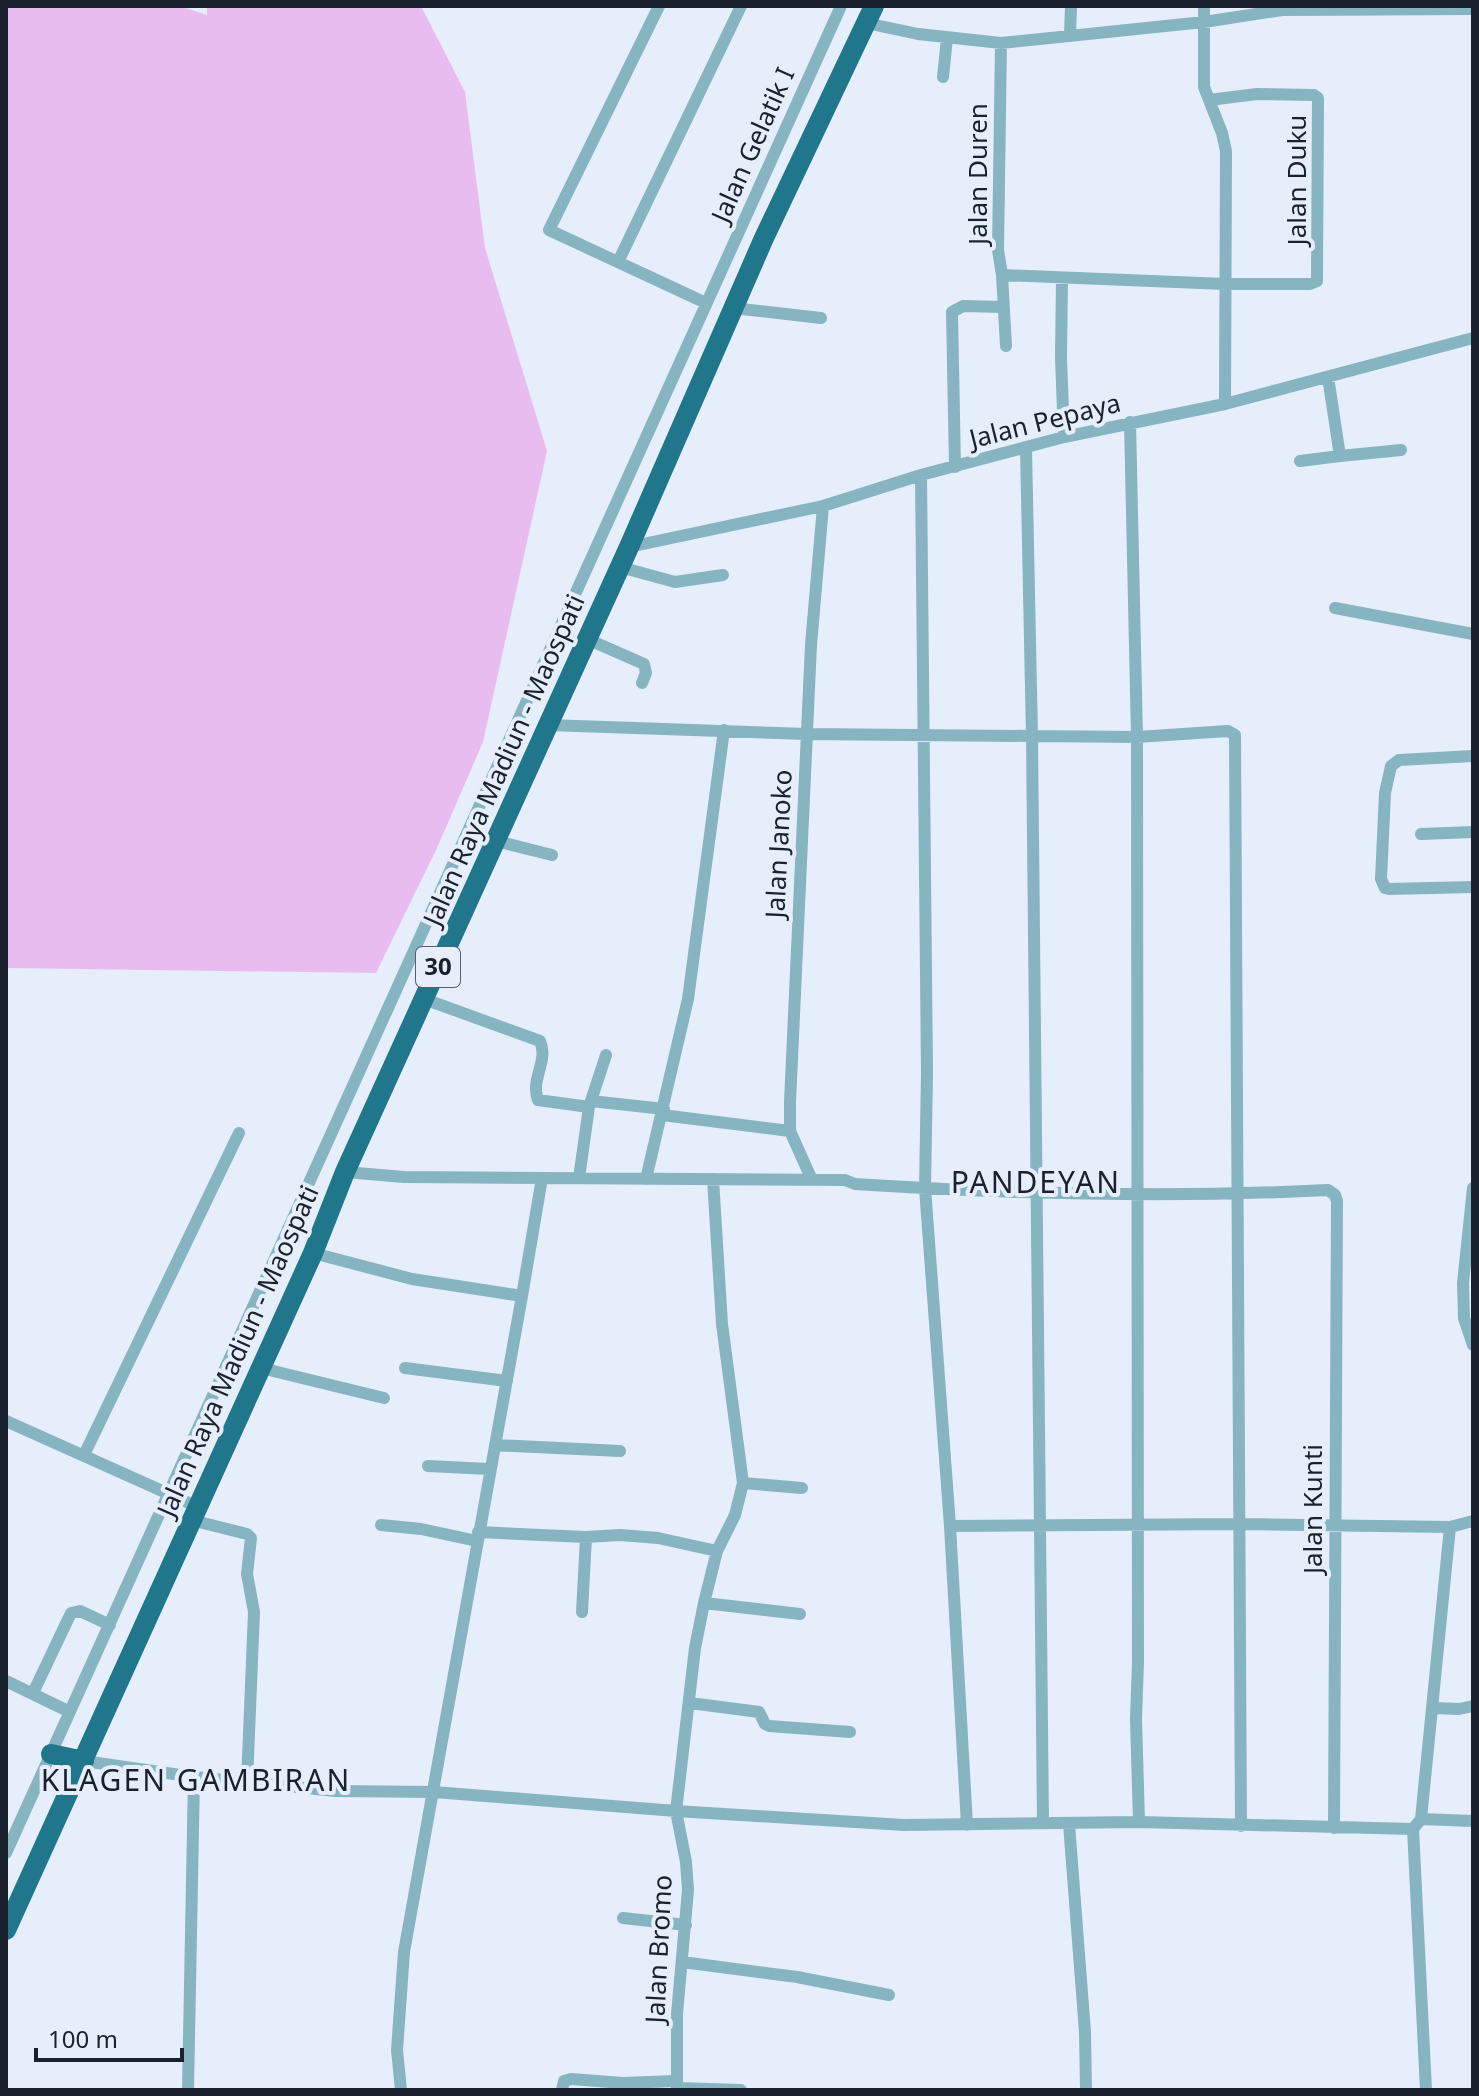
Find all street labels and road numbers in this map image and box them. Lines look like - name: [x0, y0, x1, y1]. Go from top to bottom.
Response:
- street label: Jalan Gelatik I: [701, 61, 802, 231]
- street label: Jalan Duren: [959, 103, 995, 248]
- street label: Jalan Duku: [1278, 115, 1314, 248]
- street label: Jalan Pepaya: [962, 384, 1124, 457]
- street label: Jalan Raya Madiun - Maospati: [412, 588, 593, 934]
- street label: Jalan Janoko: [756, 769, 800, 922]
- road number: 30: [416, 947, 460, 987]
- street label: Jalan Raya Madiun - Maospati: [146, 1179, 327, 1525]
- street label: Jalan Kunti: [1294, 1444, 1330, 1577]
- street label: Jalan Bromo: [636, 1874, 680, 2027]

